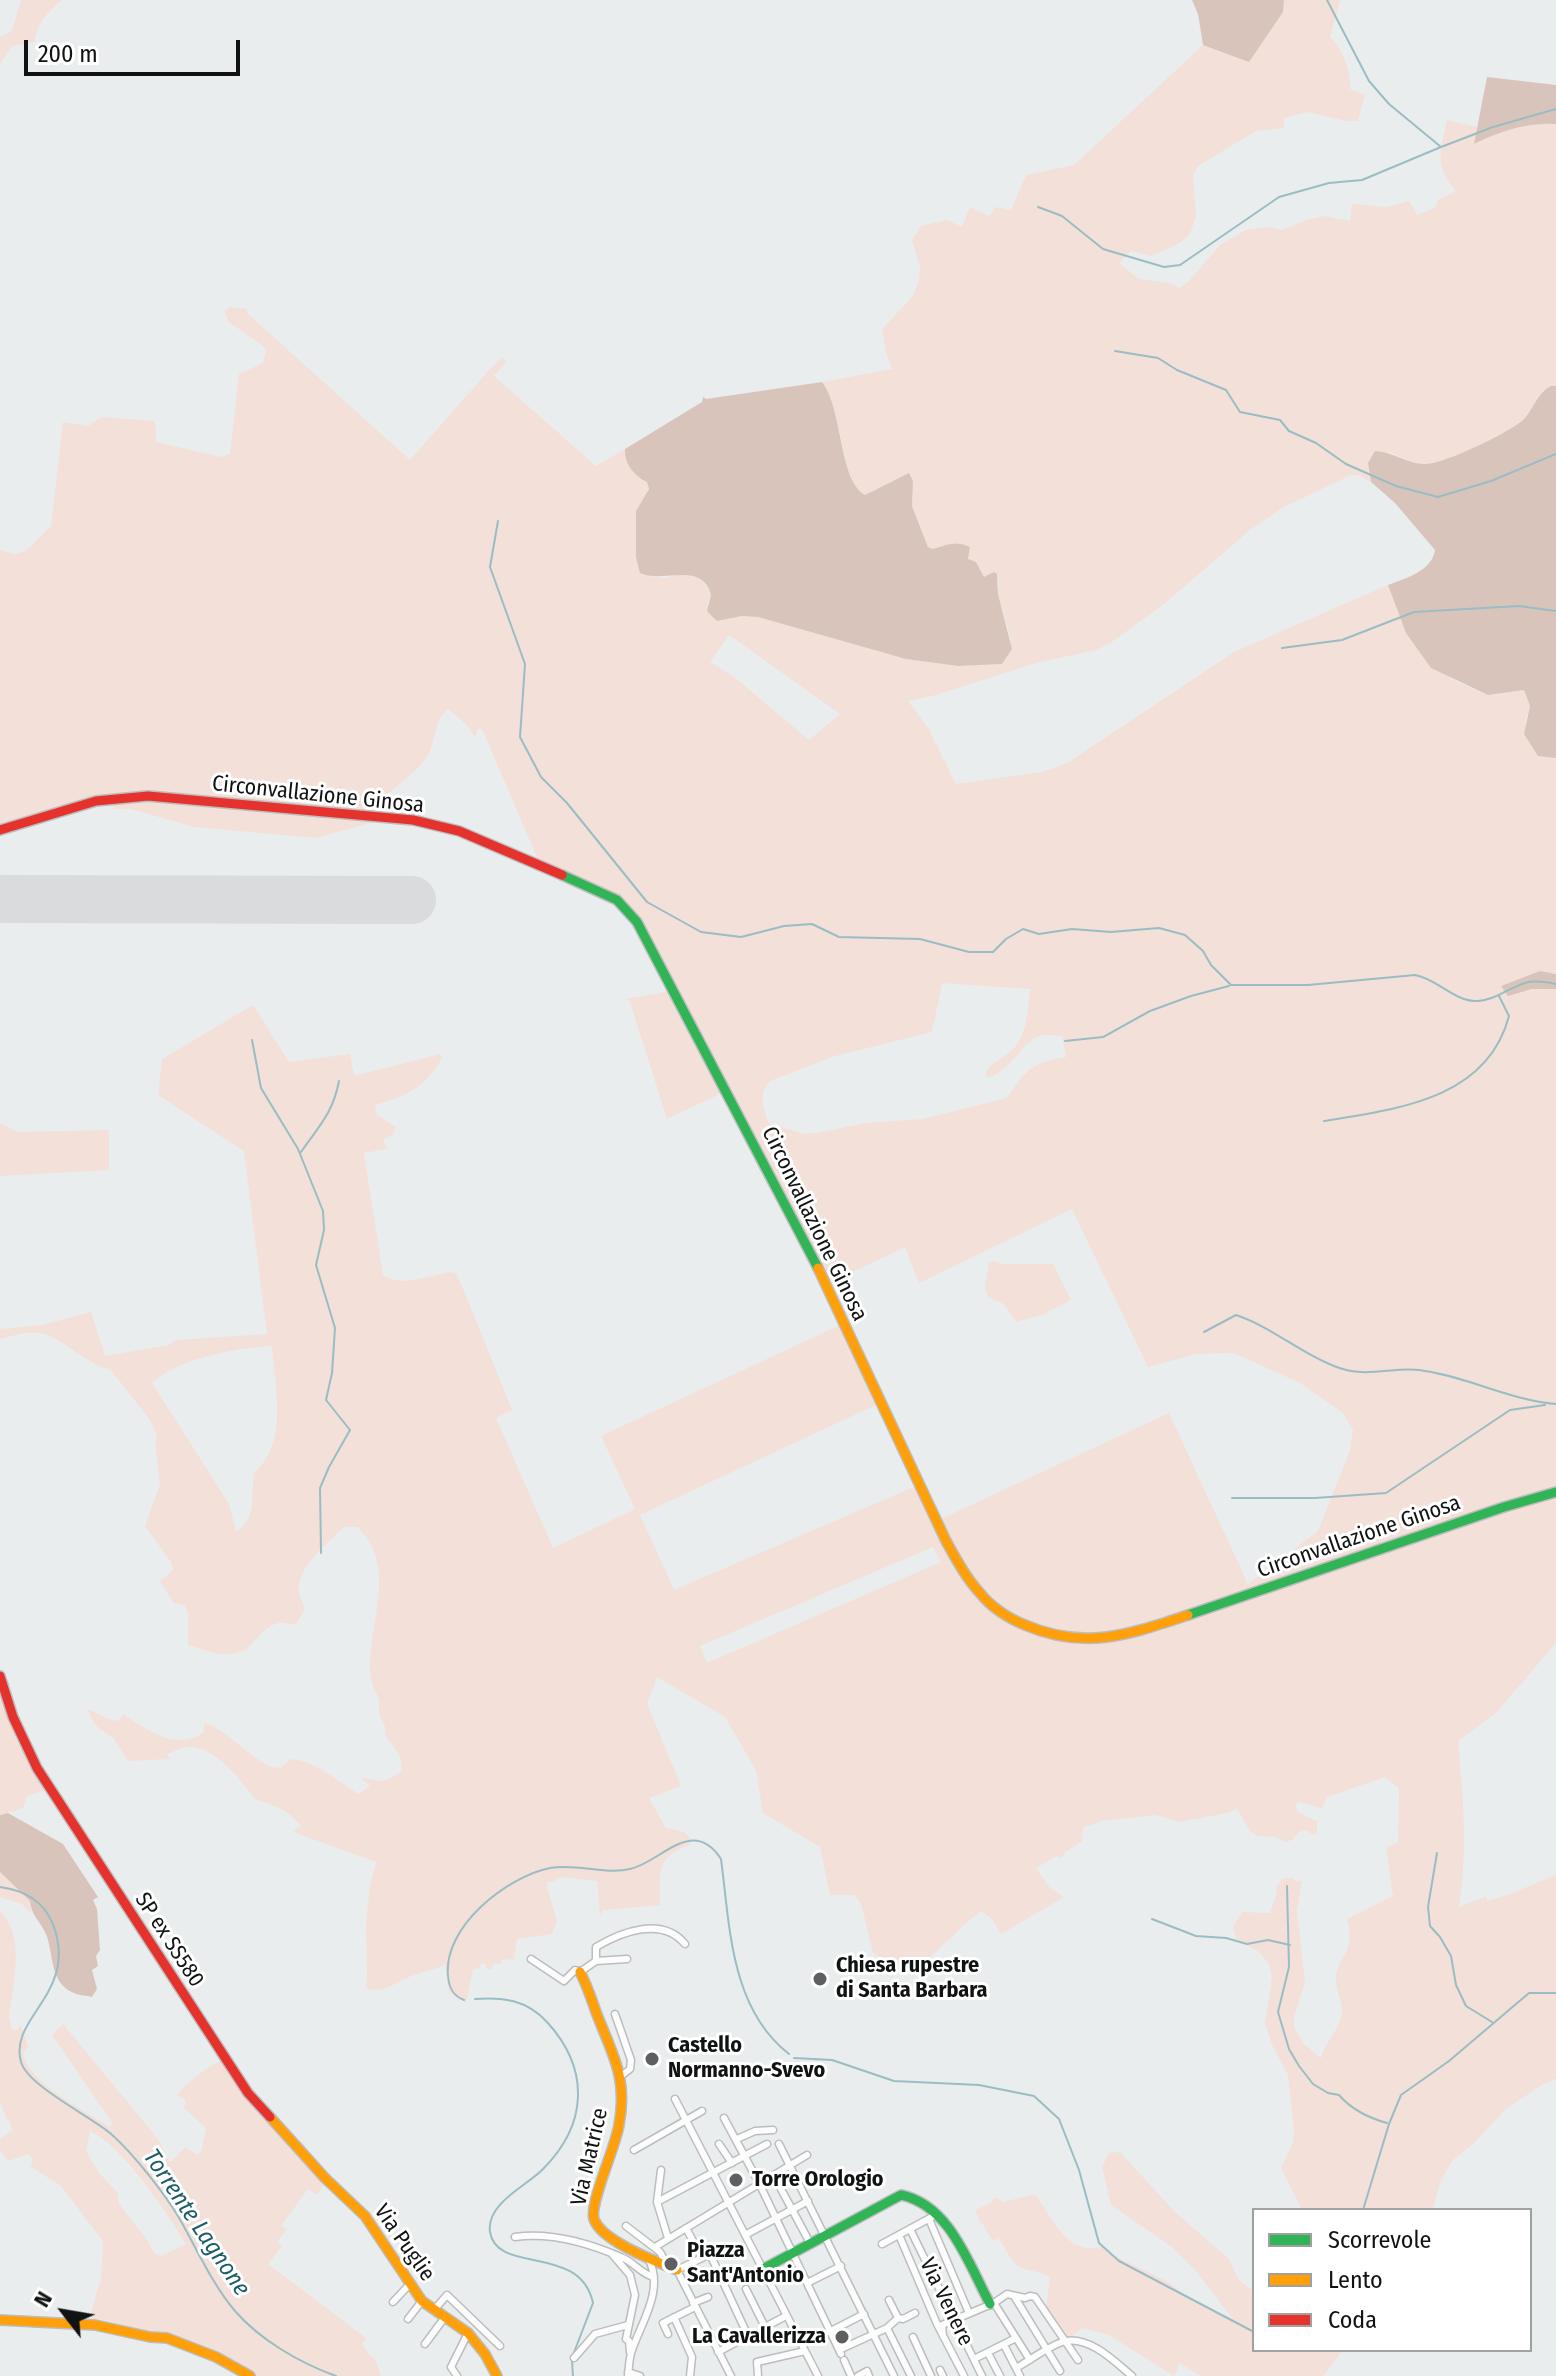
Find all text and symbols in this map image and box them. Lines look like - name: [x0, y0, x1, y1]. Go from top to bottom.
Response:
- scale bar: [28, 24, 244, 74]
- text: 200 m: [38, 40, 98, 68]
- street label: Circonvallazione Ginosa: [211, 771, 425, 819]
- street label: Circonvallazione Ginosa: [755, 1123, 873, 1325]
- street label: Circonvallazione Ginosa: [1254, 1490, 1464, 1584]
- street label: SP ex SS580: [129, 1888, 209, 1992]
- place label: Chiesa rupestre di Santa Barbara: [836, 1953, 988, 2004]
- marker: Chiesa rupestre di Santa Barbara: [811, 1970, 829, 1988]
- place label: Castello Normanno-Svevo: [668, 2033, 825, 2084]
- marker: Castello Normanno-Svevo: [643, 2050, 661, 2068]
- street label: Via Matrice: [566, 2106, 614, 2208]
- water label: Torrente Lagnone: [136, 2144, 256, 2302]
- place label: Torre Orologio: [752, 2167, 884, 2193]
- marker: Torre Orologio: [727, 2171, 745, 2189]
- street label: Via Puglie: [368, 2199, 440, 2287]
- legend: [1252, 2208, 1532, 2352]
- text: Scorrevole: [1328, 2226, 1431, 2254]
- place label: Piazza Sant'Antonio: [687, 2238, 804, 2290]
- street label: Via Venere: [913, 2254, 979, 2350]
- marker: Piazza Sant'Antonio: [662, 2255, 680, 2273]
- text: Lento: [1328, 2266, 1383, 2294]
- north arrow: [24, 2272, 104, 2352]
- text: N: [28, 2287, 58, 2312]
- text: Coda: [1328, 2306, 1377, 2334]
- place label: La Cavallerizza: [692, 2324, 826, 2350]
- marker: La Cavallerizza: [833, 2328, 851, 2346]

